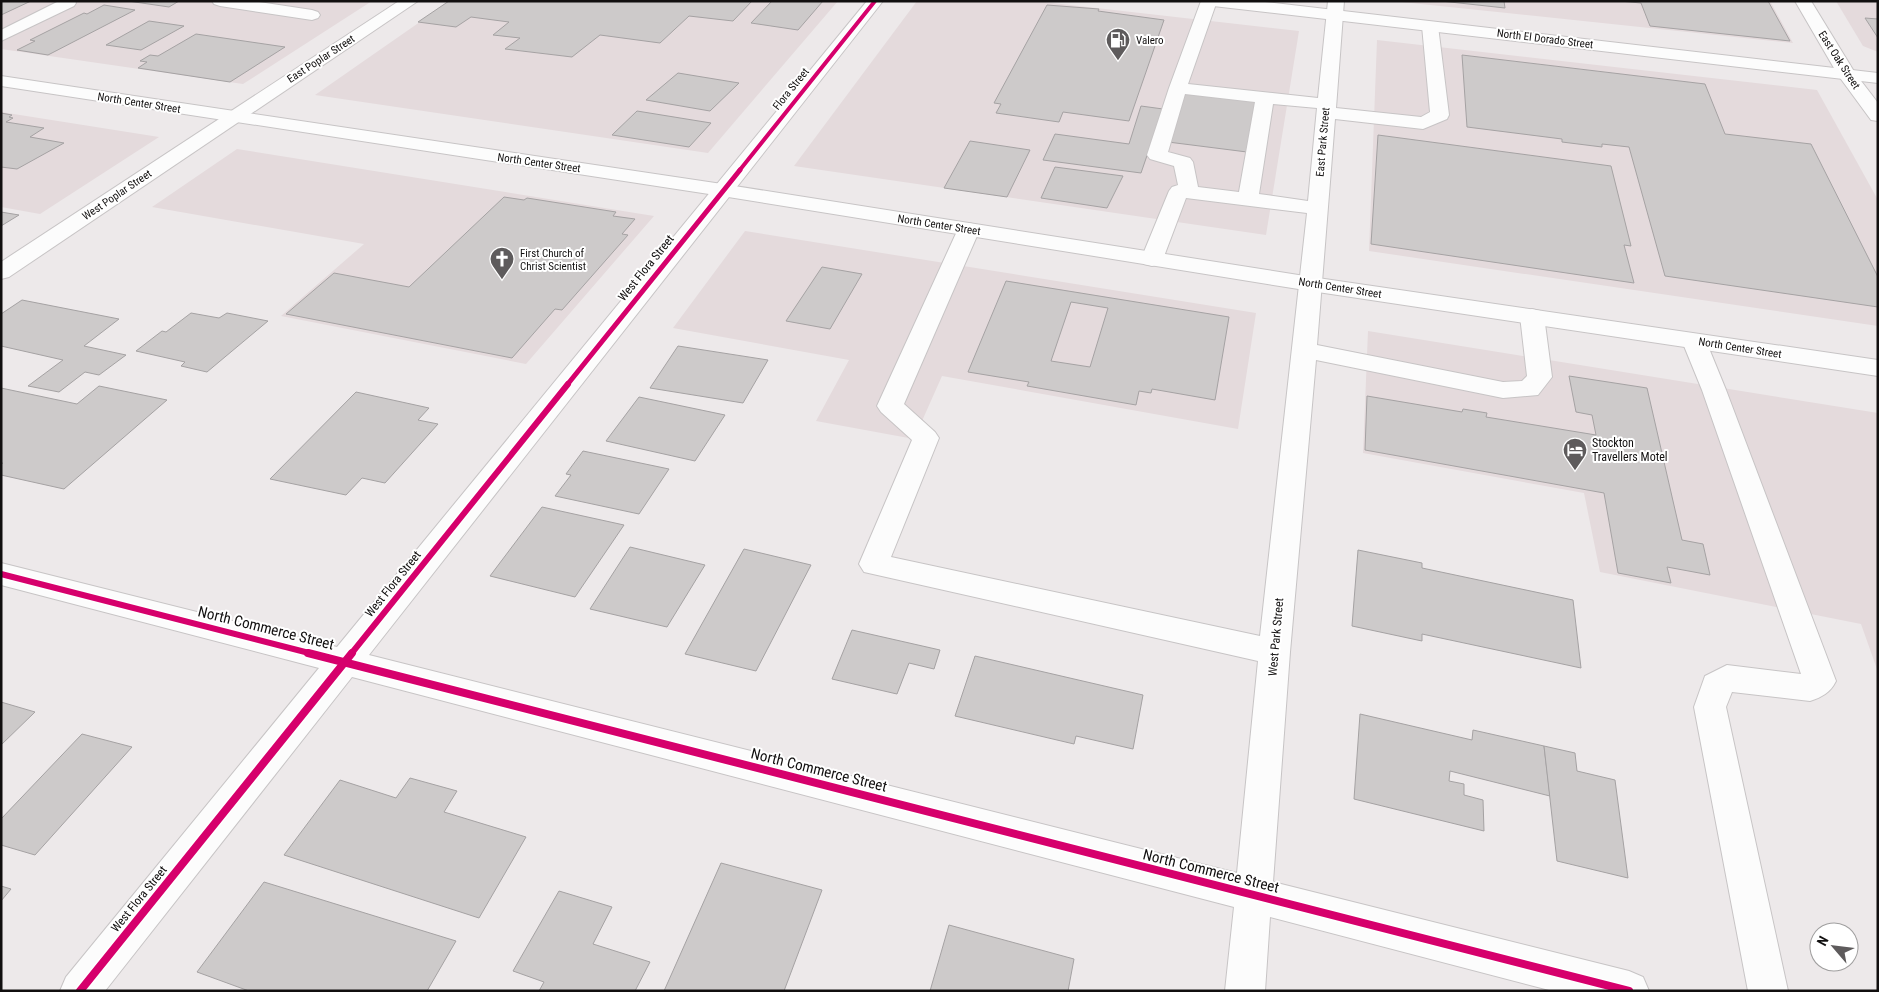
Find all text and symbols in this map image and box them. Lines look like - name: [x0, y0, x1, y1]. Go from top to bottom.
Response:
- fuel station icon: Valero: [1105, 27, 1131, 61]
- street label: North El Dorado Street: [1496, 27, 1594, 51]
- street label: East Oak Street: [1815, 29, 1863, 91]
- street label: East Poplar Street: [285, 32, 357, 86]
- place label: Valero: [1136, 34, 1164, 47]
- street label: Flora Street: [770, 65, 812, 113]
- street label: North Center Street: [97, 90, 181, 116]
- street label: East Park Street: [1313, 107, 1333, 177]
- street label: North Center Street: [497, 151, 581, 175]
- street label: West Poplar Street: [80, 167, 154, 223]
- street label: North Center Street: [897, 212, 981, 238]
- street label: West Flora Street: [615, 232, 677, 304]
- church icon: First Church of Christ Scientist: [489, 246, 515, 280]
- place label: First Church of Christ Scientist: [520, 247, 586, 273]
- street label: North Center Street: [1298, 275, 1382, 301]
- street label: North Center Street: [1698, 335, 1782, 361]
- place label: Stockton Travellers Motel: [1592, 436, 1668, 464]
- hotel icon: Stockton Travellers Motel: [1562, 437, 1588, 471]
- street label: West Flora Street: [362, 548, 424, 620]
- street label: West Park Street: [1266, 597, 1286, 677]
- street label: North Commerce Street: [196, 602, 336, 654]
- street label: North Commerce Street: [749, 744, 889, 796]
- street label: North Commerce Street: [1141, 845, 1281, 897]
- street label: West Flora Street: [108, 863, 170, 935]
- north arrow: [1809, 922, 1859, 972]
- text: N: [1813, 933, 1832, 948]

